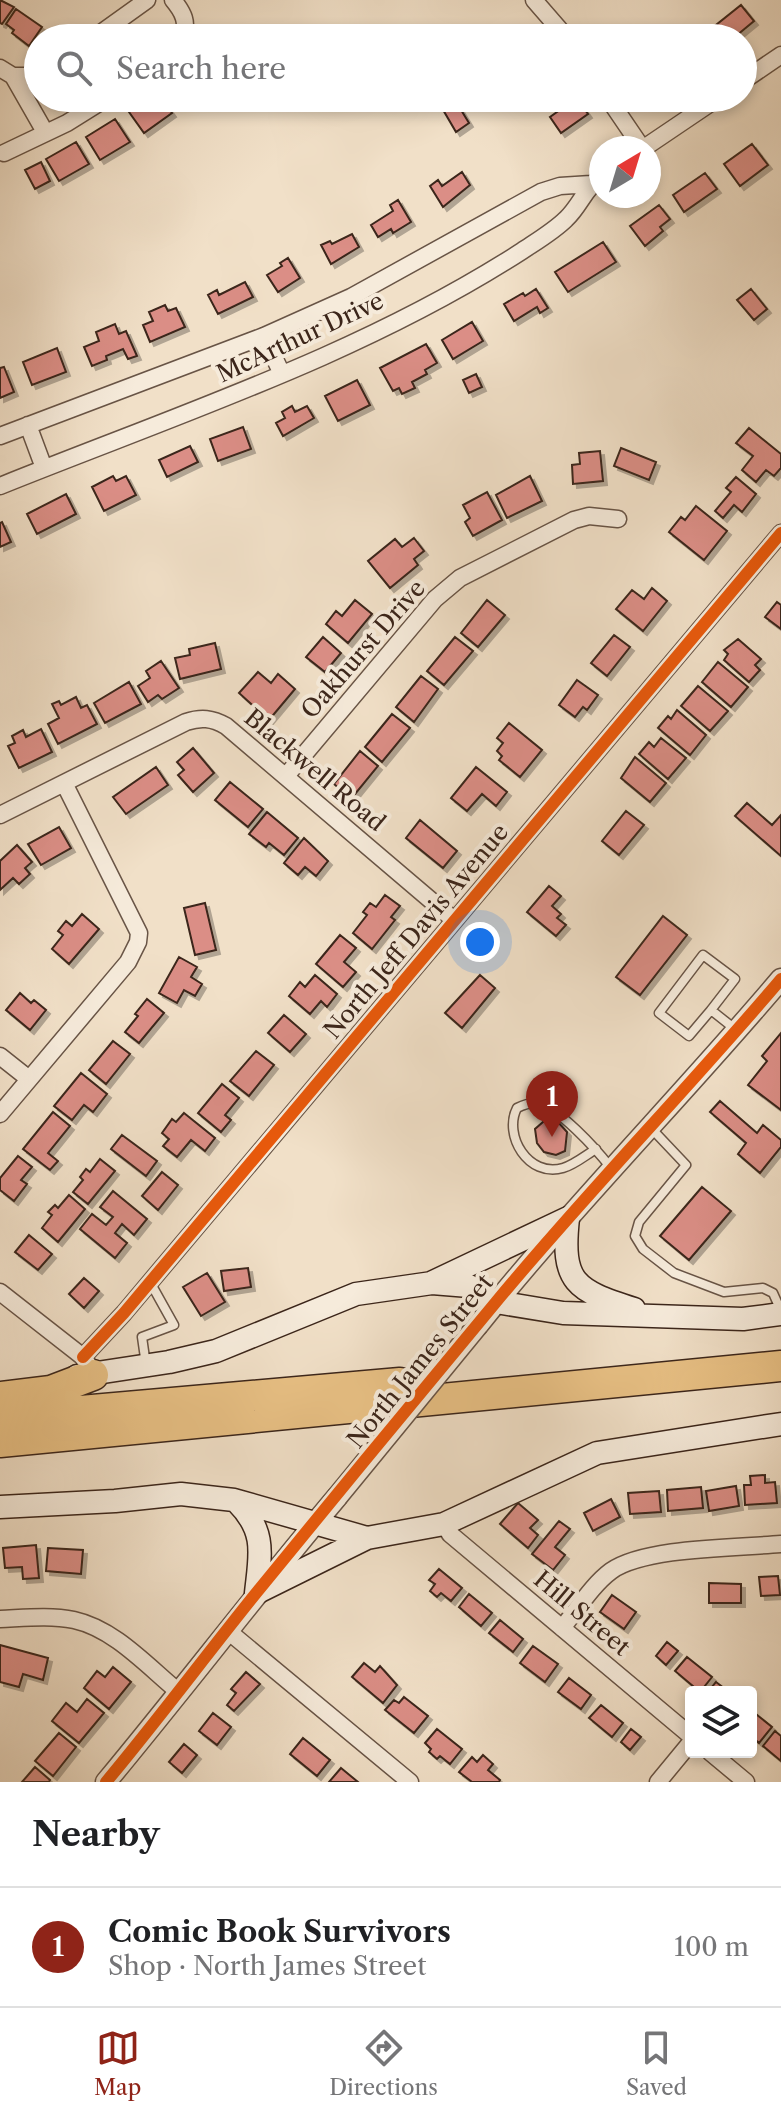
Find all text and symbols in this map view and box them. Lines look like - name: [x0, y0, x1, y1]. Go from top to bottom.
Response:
- search box: [24, 24, 757, 112]
- icon: search: [52, 46, 96, 90]
- text: Search here: [116, 50, 286, 87]
- north arrow: [589, 136, 661, 208]
- street label: McArthur Drive: [212, 286, 388, 388]
- street label: Oakhurst Drive: [295, 574, 431, 724]
- street label: Blackwell Road: [239, 703, 392, 838]
- street label: North Jeff Davis Avenue: [318, 818, 514, 1044]
- your location: [460, 922, 500, 962]
- pin: 1: [526, 1071, 578, 1137]
- street label: North James Street: [341, 1268, 499, 1454]
- street label: Hill Street: [528, 1564, 636, 1662]
- map controls: [685, 1686, 757, 1758]
- button: layers: [685, 1686, 757, 1758]
- text: Nearby: [32, 1813, 160, 1855]
- text: Comic Book Survivors: [108, 1913, 451, 1950]
- text: 1: [52, 1931, 64, 1963]
- text: 100 m: [674, 1931, 749, 1963]
- text: Shop · North James Street: [108, 1950, 426, 1982]
- tab: Map: [94, 2026, 141, 2101]
- tab: Directions: [329, 2026, 438, 2101]
- tab: Saved: [626, 2026, 687, 2101]

